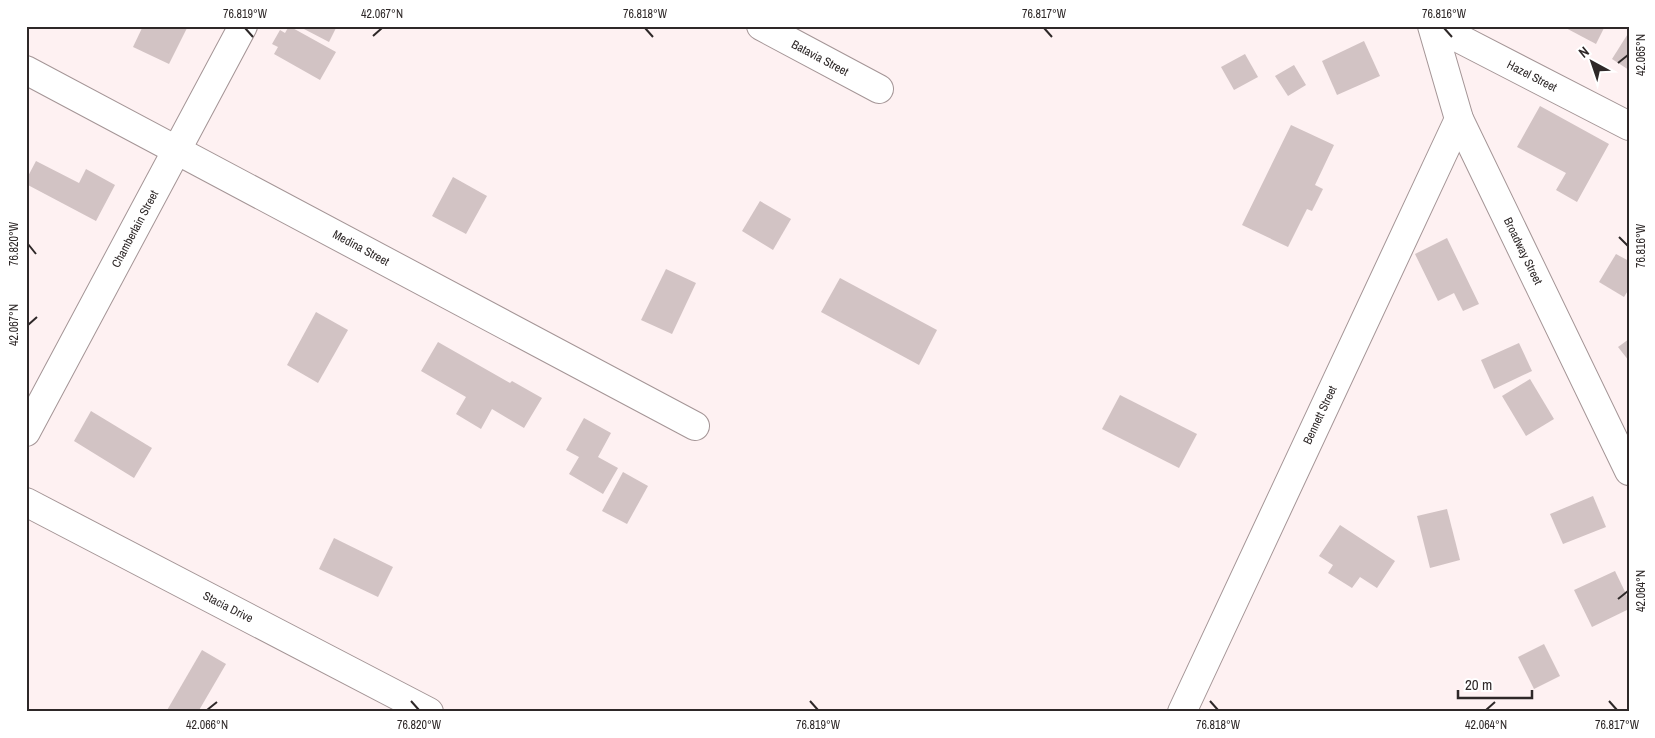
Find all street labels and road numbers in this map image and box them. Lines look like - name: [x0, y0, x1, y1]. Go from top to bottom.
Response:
- street label: Batavia Street: [789, 36, 852, 80]
- street label: Hazel Street: [1504, 57, 1560, 96]
- street label: Chamberlain Street: [108, 187, 162, 270]
- street label: Broadway Street: [1500, 215, 1546, 287]
- street label: Medina Street: [330, 226, 392, 270]
- street label: Bennett Street: [1299, 383, 1341, 447]
- street label: Stacia Drive: [200, 588, 256, 626]

